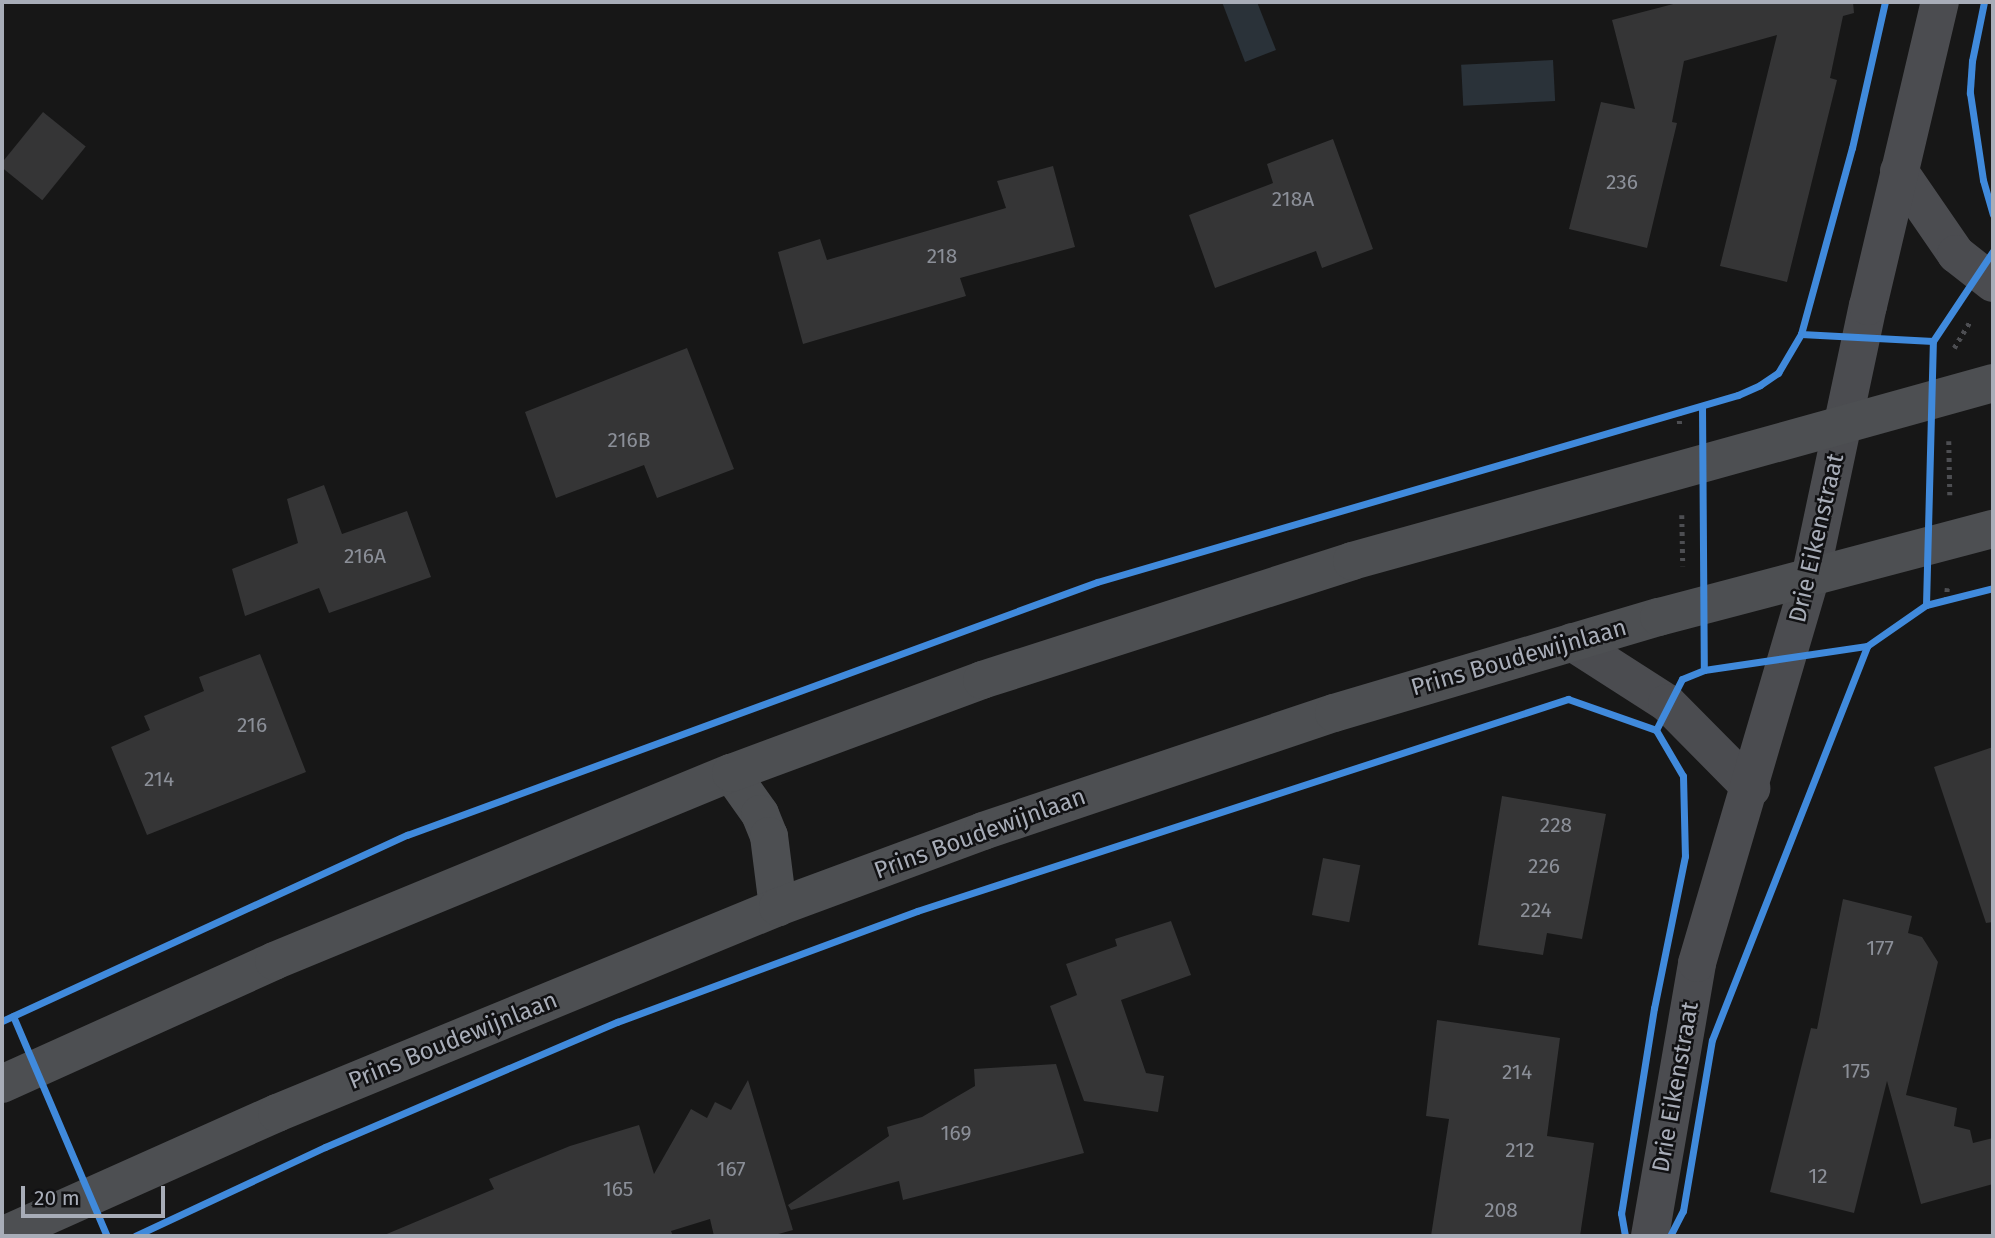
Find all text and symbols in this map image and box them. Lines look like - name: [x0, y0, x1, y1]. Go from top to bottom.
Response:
- house number: 236: [1606, 169, 1638, 195]
- house number: 218A: [1272, 186, 1314, 212]
- house number: 218: [927, 243, 957, 269]
- house number: 216B: [608, 427, 650, 453]
- street label: Drie Eikenstraat: [1784, 451, 1850, 625]
- house number: 216A: [344, 543, 386, 569]
- street label: Prins Boudewijnlaan: [1408, 613, 1630, 703]
- house number: 216: [237, 712, 267, 738]
- house number: 214: [144, 766, 174, 792]
- street label: Prins Boudewijnlaan: [870, 782, 1090, 886]
- house number: 228: [1540, 812, 1572, 838]
- house number: 226: [1528, 853, 1560, 879]
- house number: 224: [1520, 897, 1552, 923]
- house number: 177: [1866, 935, 1894, 961]
- street label: Prins Boudewijnlaan: [344, 986, 562, 1096]
- street label: Drie Eikenstraat: [1647, 999, 1705, 1175]
- house number: 175: [1842, 1058, 1870, 1084]
- house number: 214: [1502, 1059, 1532, 1085]
- house number: 169: [941, 1120, 971, 1146]
- house number: 212: [1505, 1137, 1535, 1163]
- house number: 167: [716, 1156, 746, 1182]
- house number: 12: [1808, 1163, 1828, 1189]
- scale bar: [24, 1172, 168, 1216]
- house number: 165: [603, 1176, 633, 1202]
- text: 20 m: [34, 1185, 80, 1211]
- house number: 208: [1484, 1197, 1518, 1223]

